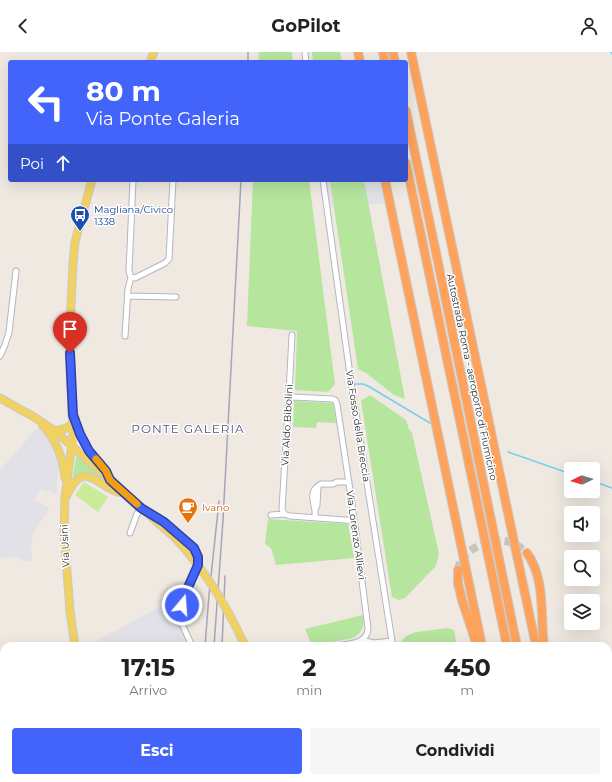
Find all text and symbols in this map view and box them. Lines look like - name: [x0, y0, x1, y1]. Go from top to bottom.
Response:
- icon: back: [12, 15, 34, 37]
- text: GoPilot: [271, 15, 341, 37]
- icon: person: [578, 15, 600, 37]
- text: 80 m: [86, 74, 161, 108]
- icon: left: [20, 76, 72, 128]
- text: Via Ponte Galeria: [86, 108, 240, 130]
- icon: ahead: [52, 152, 74, 174]
- text: Poi: [20, 154, 44, 173]
- place label: Magliana/Civico 1338: [94, 203, 173, 228]
- bus stop icon: Magliana/Civico 1338: [69, 204, 91, 232]
- street label: Autostrada Roma - aeroporto di Fiumicino: [444, 272, 500, 482]
- pin: [53, 312, 87, 353]
- icon: arrive: [59, 318, 81, 340]
- street label: Via Fosso della Breccia: [343, 369, 373, 483]
- street label: Via Aldo Bibolini: [278, 384, 296, 466]
- district label: PONTE GALERIA: [131, 421, 245, 436]
- north arrow: [564, 462, 600, 498]
- map controls: [564, 462, 600, 630]
- street label: Via Lorenzo Allievi: [343, 490, 369, 580]
- cafe icon: Ivano: [177, 496, 199, 524]
- place label: Ivano: [202, 501, 229, 514]
- button: sound: [564, 506, 600, 542]
- street label: Via Usini: [57, 524, 73, 568]
- button: search: [564, 550, 600, 586]
- position arrow: [161, 584, 203, 626]
- button: layers: [564, 594, 600, 630]
- text: 17:15: [121, 653, 175, 682]
- text: 2: [302, 653, 316, 682]
- text: 450: [444, 653, 491, 682]
- text: Arrivo: [129, 682, 167, 698]
- text: min: [296, 682, 322, 698]
- text: m: [460, 682, 474, 698]
- button: Esci: [12, 728, 302, 774]
- button: Condividi: [310, 728, 600, 774]

